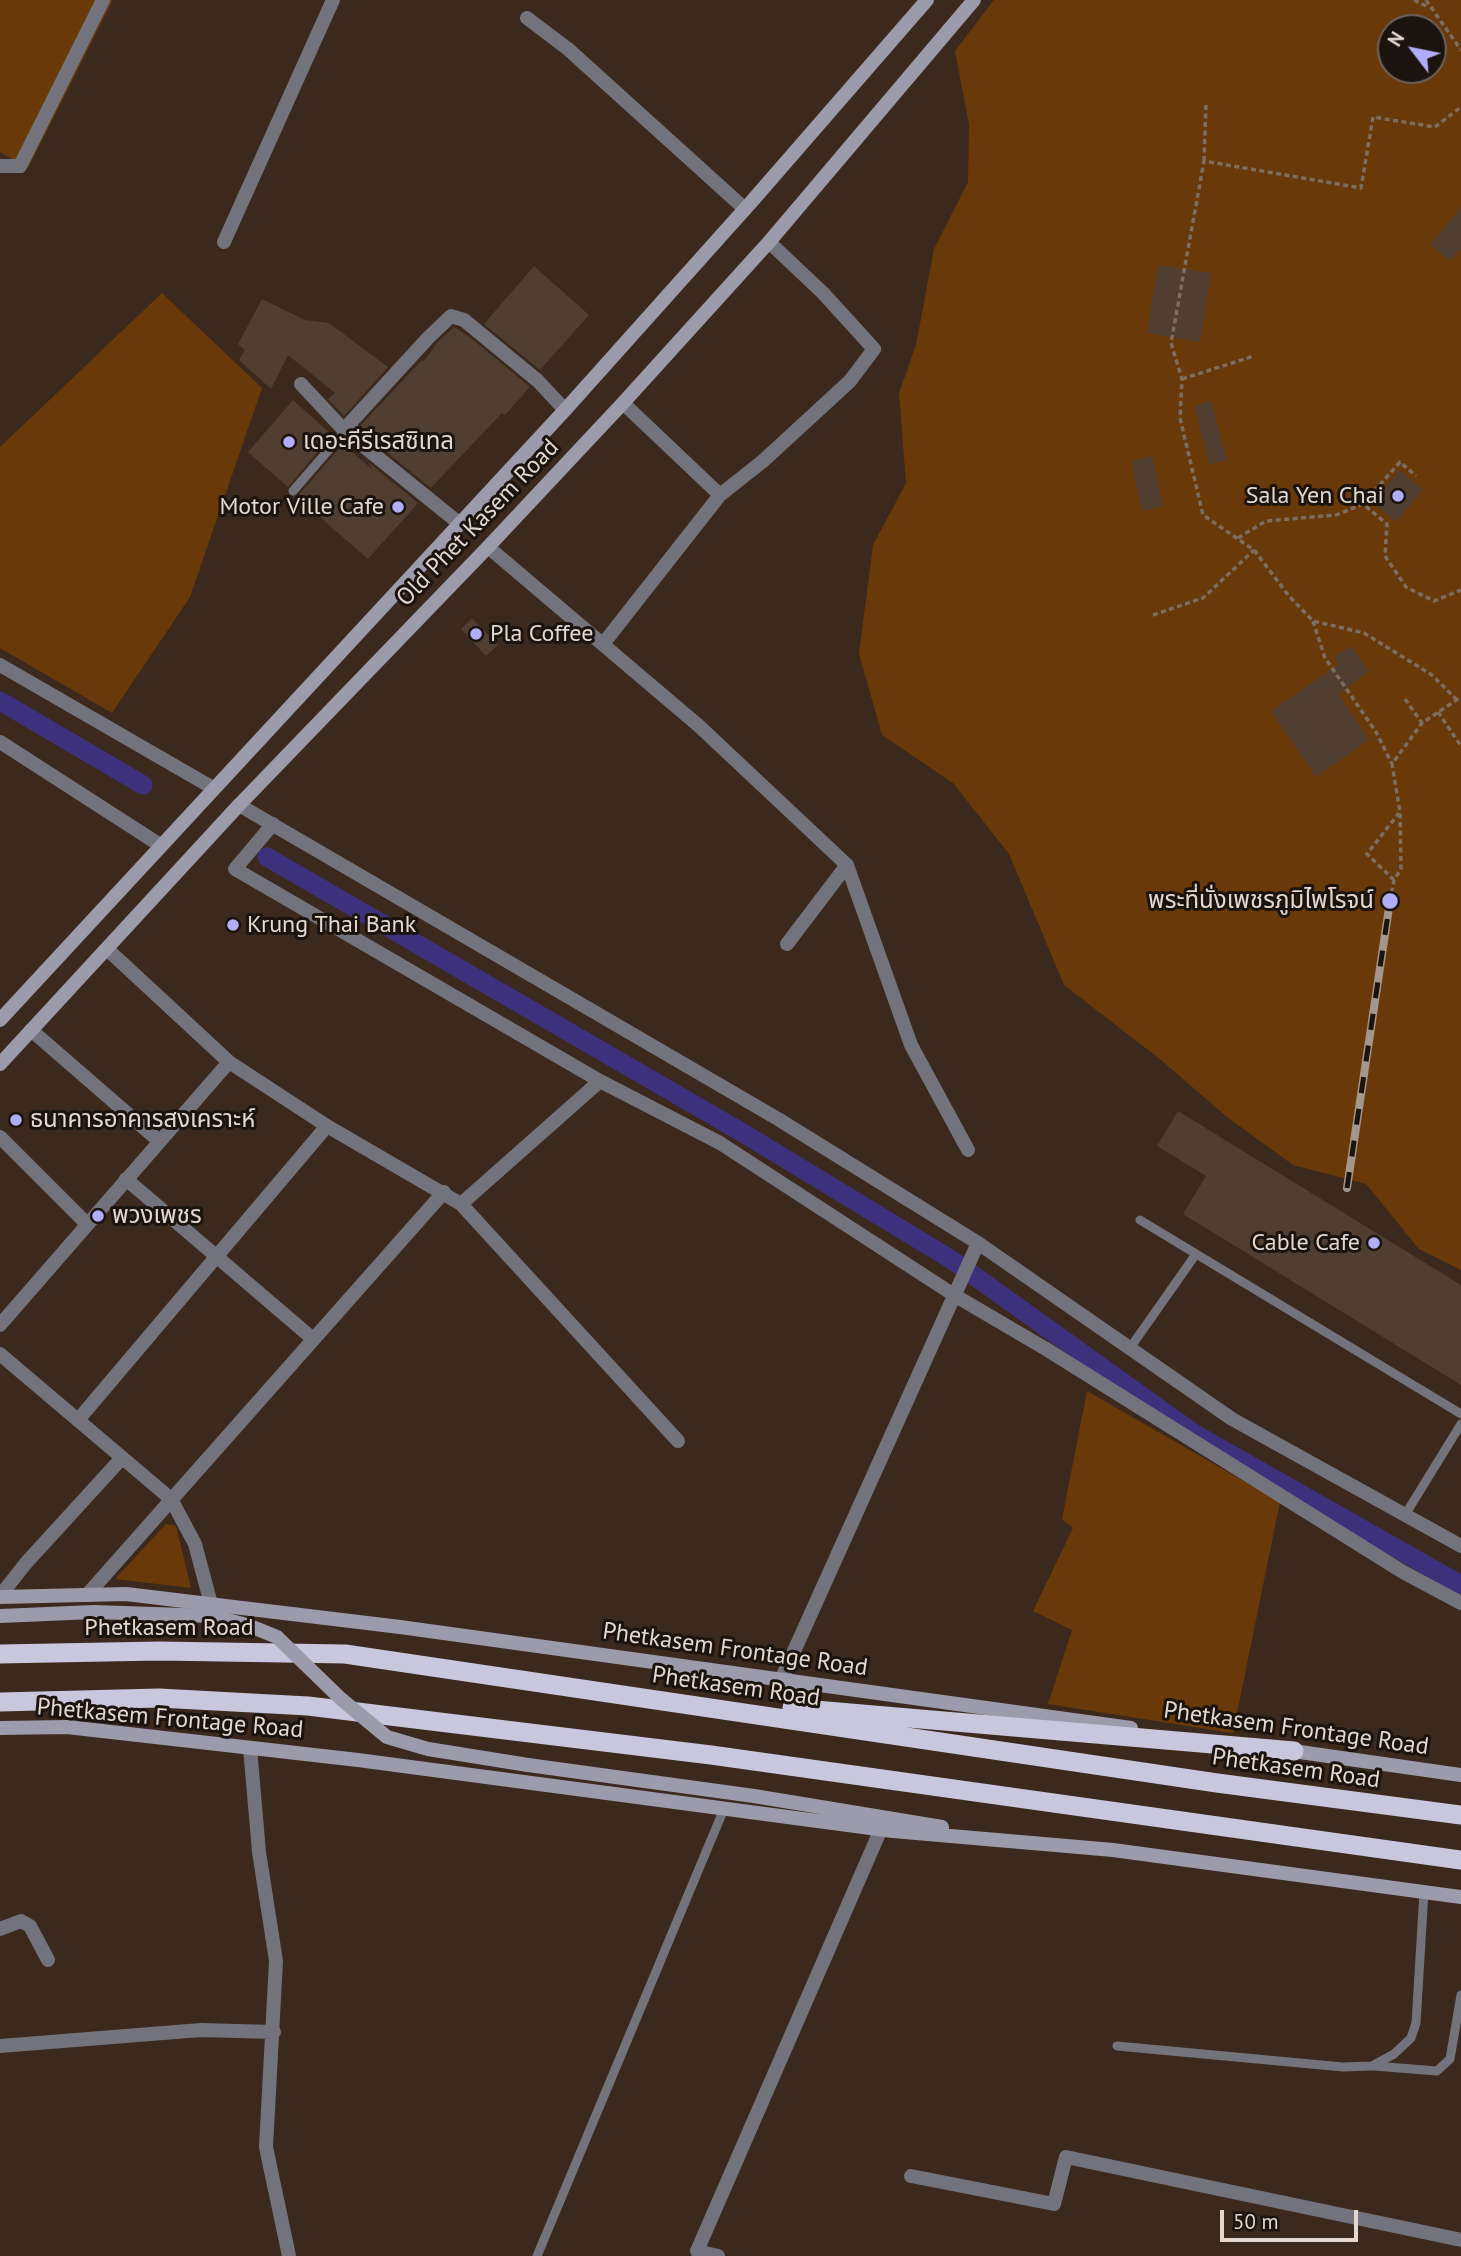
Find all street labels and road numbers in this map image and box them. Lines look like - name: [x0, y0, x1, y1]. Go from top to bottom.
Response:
- street label: Old Phet Kasem Road: [391, 434, 565, 612]
- street label: Phetkasem Road: [84, 1614, 254, 1642]
- street label: Phetkasem Frontage Road: [601, 1617, 869, 1683]
- street label: Phetkasem Road: [650, 1661, 822, 1713]
- street label: Phetkasem Frontage Road: [36, 1693, 304, 1745]
- street label: Phetkasem Frontage Road: [1162, 1696, 1430, 1762]
- street label: Phetkasem Road: [1210, 1743, 1382, 1795]

